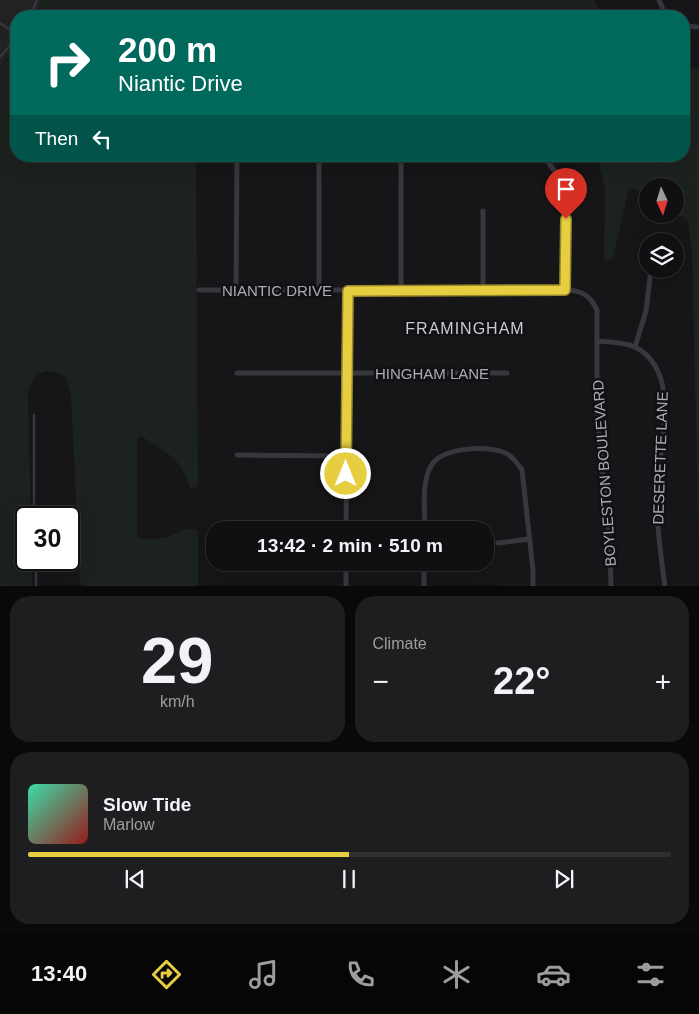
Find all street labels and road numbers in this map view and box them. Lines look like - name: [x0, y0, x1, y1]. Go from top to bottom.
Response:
- street label: NIANTIC DRIVE: [222, 282, 332, 299]
- street label: HINGHAM LANE: [375, 365, 489, 382]
- street label: BOYLESTON BOULEVARD: [589, 379, 619, 567]
- street label: DESERETTE LANE: [649, 391, 671, 525]

